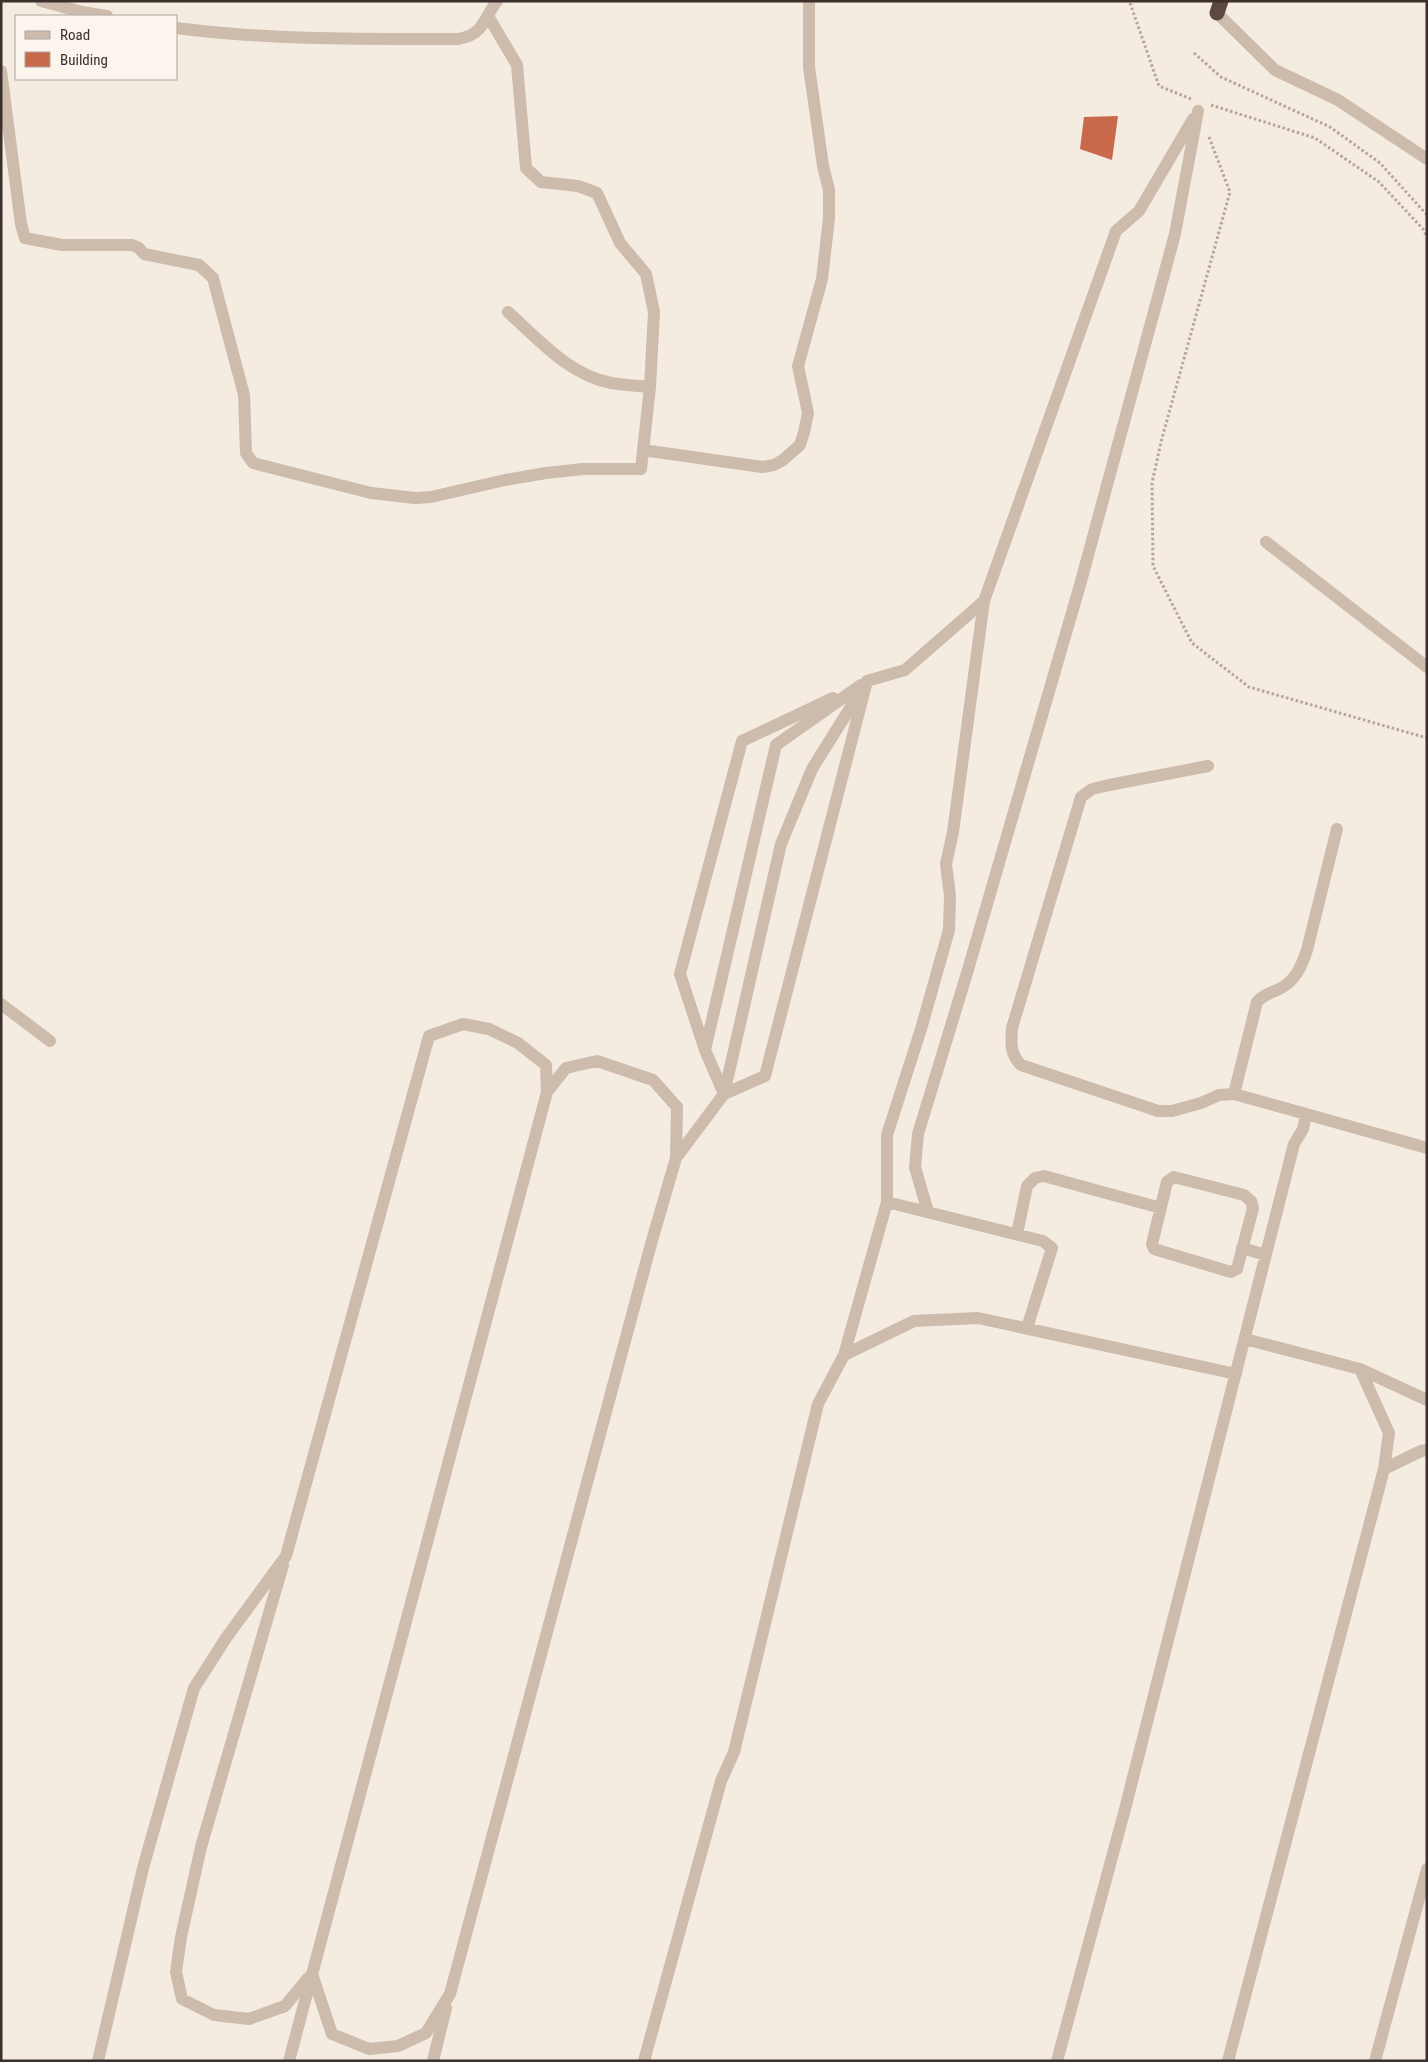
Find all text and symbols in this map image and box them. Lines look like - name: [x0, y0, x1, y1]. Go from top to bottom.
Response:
- legend: [15, 15, 178, 80]
- text: Road: [60, 26, 90, 44]
- text: Building: [60, 51, 108, 69]

